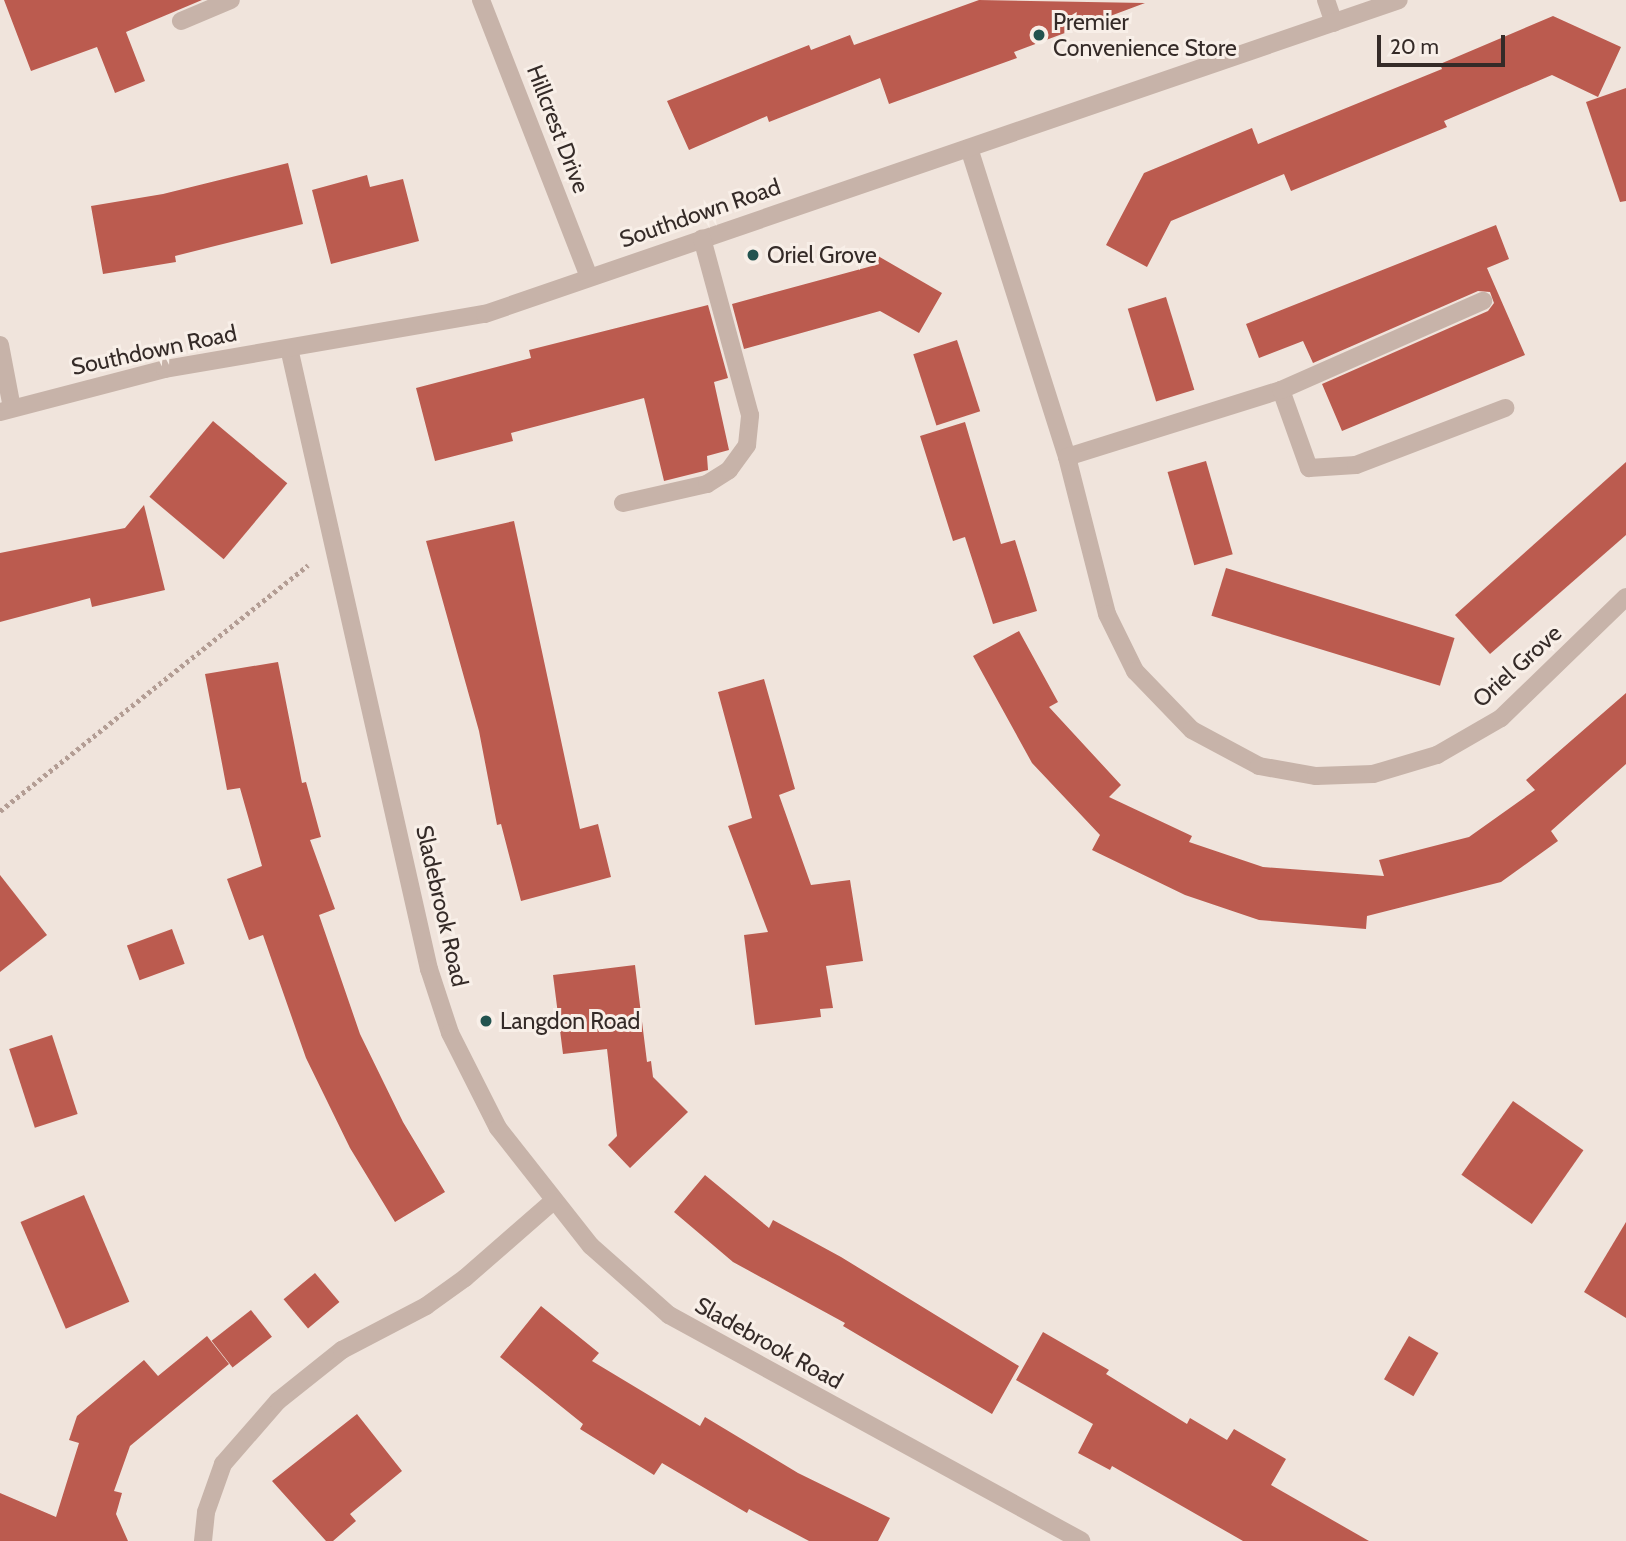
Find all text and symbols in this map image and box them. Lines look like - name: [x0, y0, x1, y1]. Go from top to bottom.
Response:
- place label: Premier Convenience Store: [1053, 8, 1237, 62]
- scale bar: [1381, 21, 1509, 65]
- marker: Premier Convenience Store: [1031, 27, 1047, 43]
- text: 20 m: [1390, 34, 1439, 59]
- street label: Hillcrest Drive: [521, 61, 595, 197]
- street label: Southdown Road: [616, 173, 784, 253]
- place label: Oriel Grove: [767, 241, 877, 269]
- marker: Oriel Grove: [745, 247, 761, 263]
- street label: Southdown Road: [69, 319, 239, 381]
- street label: Oriel Grove: [1467, 619, 1567, 713]
- street label: Sladebrook Road: [410, 823, 474, 989]
- place label: Langdon Road: [500, 1007, 640, 1035]
- marker: Langdon Road: [478, 1013, 494, 1029]
- street label: Sladebrook Road: [690, 1291, 848, 1395]

